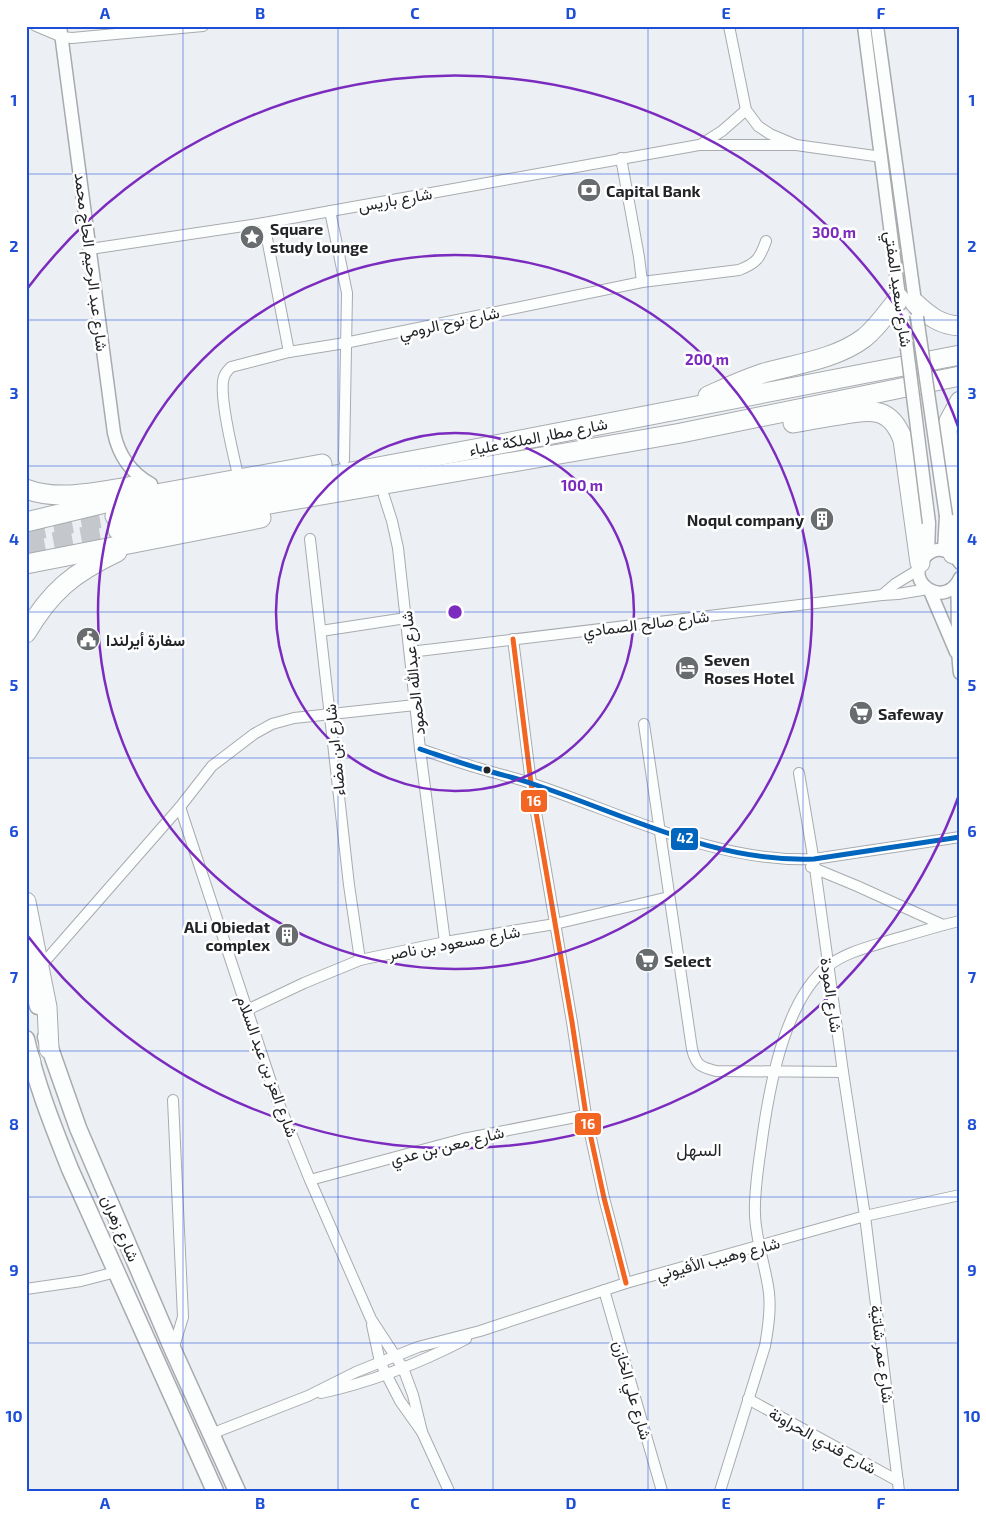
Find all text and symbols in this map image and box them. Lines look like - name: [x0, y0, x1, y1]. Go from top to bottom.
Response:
- text: A: [100, 3, 111, 22]
- text: B: [255, 3, 265, 22]
- text: C: [410, 3, 420, 22]
- text: D: [566, 3, 577, 22]
- text: E: [721, 3, 731, 22]
- text: F: [877, 3, 886, 22]
- text: 1: [11, 90, 17, 109]
- text: 1: [969, 90, 975, 109]
- street label: شارع عبد الرحيم الحاج محمد: [69, 172, 112, 353]
- bank icon: Capital Bank: [576, 177, 602, 203]
- place label: Capital Bank: [606, 181, 701, 200]
- street label: شارع باريس: [356, 183, 434, 218]
- place label: Square study lounge: [270, 219, 368, 257]
- text: 300 m: [812, 223, 856, 241]
- place icon: Square study lounge: [239, 224, 265, 250]
- street label: شارع سعيد المفتي: [877, 230, 917, 349]
- text: 2: [9, 236, 19, 255]
- text: 2: [967, 236, 977, 255]
- street label: شارع نوح الرومي: [397, 302, 502, 347]
- text: 200 m: [685, 350, 729, 368]
- text: 3: [9, 383, 19, 402]
- text: 3: [967, 383, 977, 402]
- street label: شارع مطار الملكة علياء: [467, 413, 610, 462]
- text: 100 m: [561, 476, 603, 494]
- building icon: Noqul company: [809, 506, 835, 532]
- place label: Noqul company: [687, 510, 804, 530]
- text: 4: [9, 529, 19, 548]
- text: 4: [967, 529, 977, 548]
- centre of rings: [446, 603, 464, 621]
- street label: شارع صالح الصمادي: [582, 606, 711, 645]
- street label: شارع عبدالله الحمود: [396, 610, 431, 736]
- public building icon: سفارة أيرلندا: [75, 626, 101, 652]
- place label: سفارة أيرلندا: [106, 630, 185, 651]
- place label: Seven Roses Hotel: [704, 650, 795, 687]
- hotel icon: Seven Roses Hotel: [674, 655, 700, 681]
- text: 5: [10, 675, 19, 694]
- text: 5: [968, 675, 977, 694]
- supermarket icon: Safeway: [848, 700, 874, 726]
- street label: شارع ابن مضاء: [320, 703, 351, 797]
- place label: Safeway: [878, 704, 944, 724]
- unlabelled marker: [482, 765, 492, 775]
- line badge: 16: [520, 789, 548, 813]
- text: 16: [527, 792, 541, 809]
- text: 6: [9, 821, 19, 840]
- text: 6: [967, 821, 977, 840]
- line badge: 42: [670, 827, 699, 851]
- text: 42: [676, 829, 694, 846]
- place label: ALi Obiedat complex: [184, 917, 270, 954]
- street label: شارع مسعود بن ناصر: [386, 921, 522, 966]
- building icon: ALi Obiedat complex: [274, 922, 300, 948]
- supermarket icon: Select: [634, 947, 660, 973]
- place label: Select: [664, 951, 712, 970]
- street label: شارع المودة: [814, 956, 847, 1034]
- text: 7: [10, 967, 19, 986]
- text: 7: [968, 967, 977, 986]
- street label: شارع العز بن عبد السلام: [231, 992, 303, 1141]
- line badge: 16: [574, 1112, 602, 1136]
- text: 8: [9, 1114, 19, 1133]
- text: 8: [967, 1114, 977, 1133]
- text: 16: [581, 1115, 595, 1132]
- street label: شارع معن بن عدي: [388, 1122, 507, 1173]
- district label: السهل: [676, 1138, 722, 1161]
- street label: شارع زهران: [95, 1192, 144, 1265]
- street label: شارع وهيب الأفيوني: [654, 1232, 783, 1288]
- text: 9: [9, 1260, 19, 1279]
- text: 9: [967, 1260, 977, 1279]
- street label: شارع عمر شاتية: [865, 1304, 898, 1405]
- street label: شارع علي الخازن: [605, 1338, 656, 1443]
- street label: شارع فندي الحراونة: [764, 1403, 880, 1482]
- text: 10: [5, 1406, 23, 1425]
- text: 10: [963, 1406, 981, 1425]
- text: A: [100, 1493, 111, 1512]
- text: B: [255, 1493, 265, 1512]
- text: C: [410, 1493, 420, 1512]
- text: D: [566, 1493, 577, 1512]
- text: E: [721, 1493, 731, 1512]
- text: F: [877, 1493, 886, 1512]

